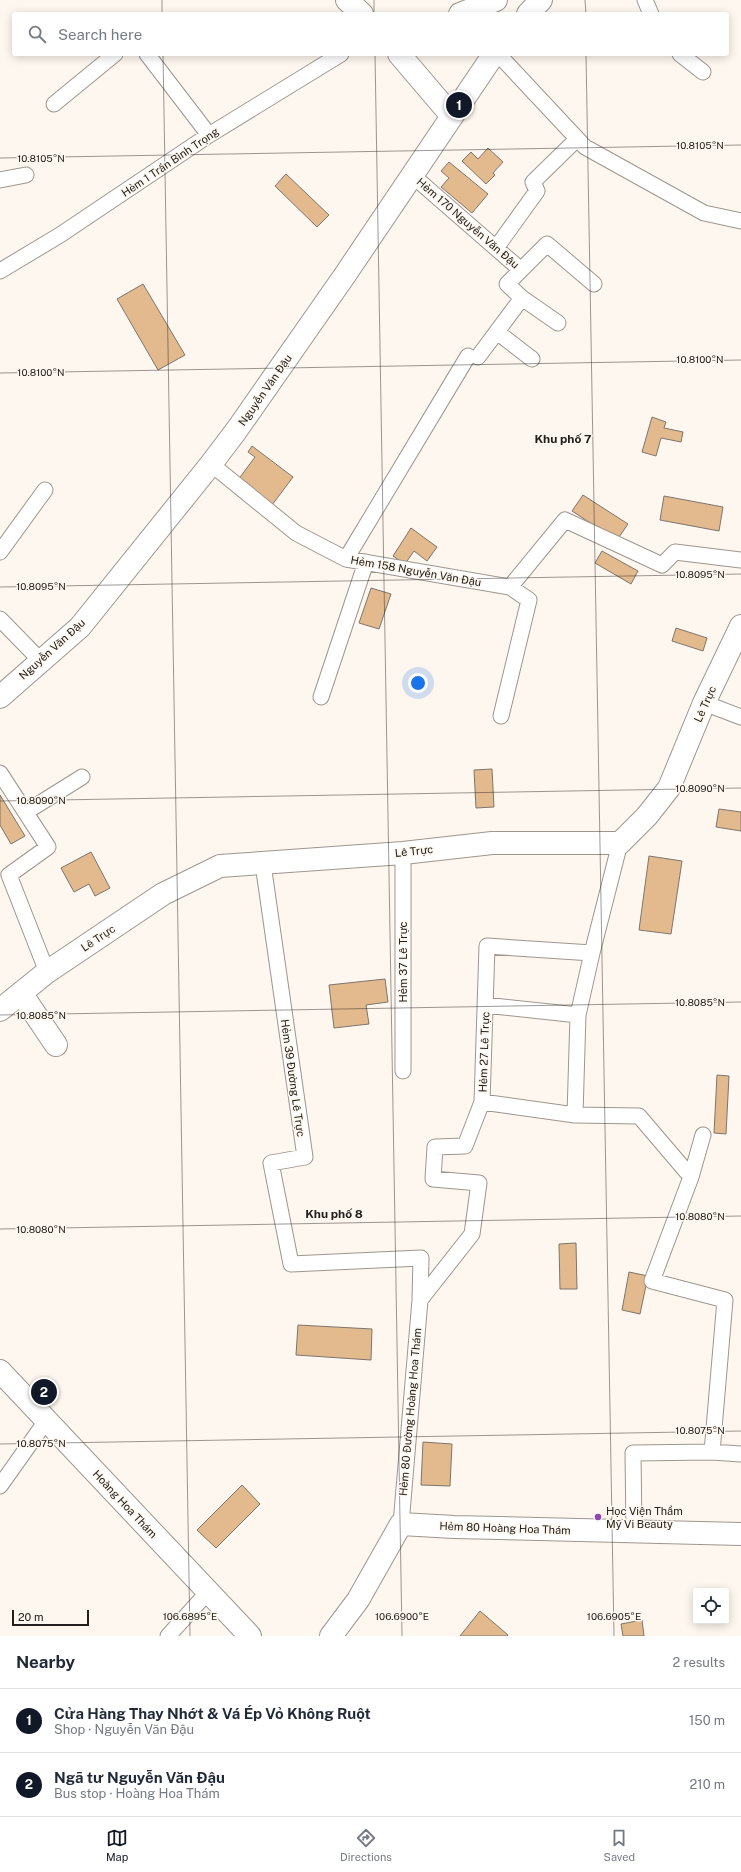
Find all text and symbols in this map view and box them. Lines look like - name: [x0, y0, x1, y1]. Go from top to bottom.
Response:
- search box: [12, 12, 729, 56]
- icon: search: [26, 23, 48, 45]
- text: Search here: [58, 26, 142, 43]
- pin: 1: [446, 90, 472, 120]
- street label: Hẻm 1 Trần Bình Trọng: [119, 125, 221, 199]
- text: 10.8105°N: [676, 139, 724, 151]
- text: 10.8105°N: [17, 152, 65, 164]
- street label: Hẻm 170 Nguyễn Văn Đậu: [414, 175, 522, 271]
- street label: Nguyễn Văn Đậu: [236, 352, 294, 428]
- text: 10.8100°N: [676, 353, 724, 365]
- text: 10.8100°N: [17, 366, 65, 378]
- district label: Khu phố 7: [534, 432, 592, 446]
- street label: Hẻm 158 Nguyễn Văn Đậu: [350, 554, 482, 588]
- text: 10.8095°N: [675, 568, 725, 580]
- text: 10.8095°N: [16, 580, 66, 592]
- street label: Nguyễn Văn Đậu: [17, 616, 87, 682]
- your location: [408, 673, 428, 693]
- street label: Lê Trực: [692, 684, 718, 724]
- text: 10.8090°N: [675, 782, 725, 794]
- text: 10.8090°N: [16, 794, 66, 806]
- street label: Lê Trực: [394, 843, 434, 859]
- street label: Hẻm 37 Lê Trực: [397, 921, 409, 1003]
- street label: Lê Trực: [79, 922, 117, 954]
- text: 10.8085°N: [675, 996, 725, 1008]
- text: 10.8085°N: [16, 1009, 66, 1021]
- street label: Hẻm 27 Lê Trực: [477, 1011, 491, 1093]
- street label: Hẻm 39 Đường Lê Trực: [279, 1018, 307, 1138]
- district label: Khu phố 8: [305, 1207, 363, 1221]
- text: 10.8080°N: [675, 1210, 725, 1222]
- text: 10.8080°N: [16, 1223, 66, 1235]
- street label: Hẻm 80 Đường Hoàng Hoa Thám: [397, 1328, 423, 1496]
- pin: 2: [31, 1377, 57, 1407]
- text: 10.8075°N: [675, 1424, 725, 1436]
- text: 10.8075°N: [16, 1437, 66, 1449]
- street label: Hoàng Hoa Thám: [91, 1468, 159, 1540]
- place label: Học Viện Thẩm Mỹ Vi Beauty: [606, 1505, 683, 1530]
- marker: Học Viện Thẩm Mỹ Vi Beauty: [593, 1512, 603, 1522]
- street label: Hẻm 80 Hoàng Hoa Thám: [439, 1520, 571, 1536]
- map controls: [693, 1588, 729, 1624]
- button: locate: [693, 1588, 729, 1624]
- scale bar: [12, 1608, 89, 1627]
- text: 106.6895°E: [163, 1610, 217, 1622]
- text: 106.6900°E: [375, 1610, 429, 1622]
- text: 106.6905°E: [587, 1610, 641, 1622]
- text: 20 m: [18, 1611, 43, 1623]
- text: Nearby: [16, 1652, 75, 1672]
- text: 2 results: [673, 1655, 725, 1670]
- text: Cửa Hàng Thay Nhớt & Vá Ép Vỏ Không Ruột: [54, 1705, 371, 1722]
- text: 1: [26, 1713, 32, 1728]
- text: 150 m: [689, 1713, 725, 1728]
- text: Shop · Nguyễn Văn Đậu: [54, 1722, 194, 1737]
- text: Ngã tư Nguyễn Văn Đậu: [54, 1769, 225, 1786]
- text: 2: [25, 1777, 33, 1792]
- text: 210 m: [690, 1777, 725, 1792]
- text: Bus stop · Hoàng Hoa Thám: [54, 1786, 220, 1801]
- tab: Map: [106, 1827, 128, 1863]
- tab: Directions: [340, 1827, 392, 1863]
- tab: Saved: [604, 1827, 635, 1863]

